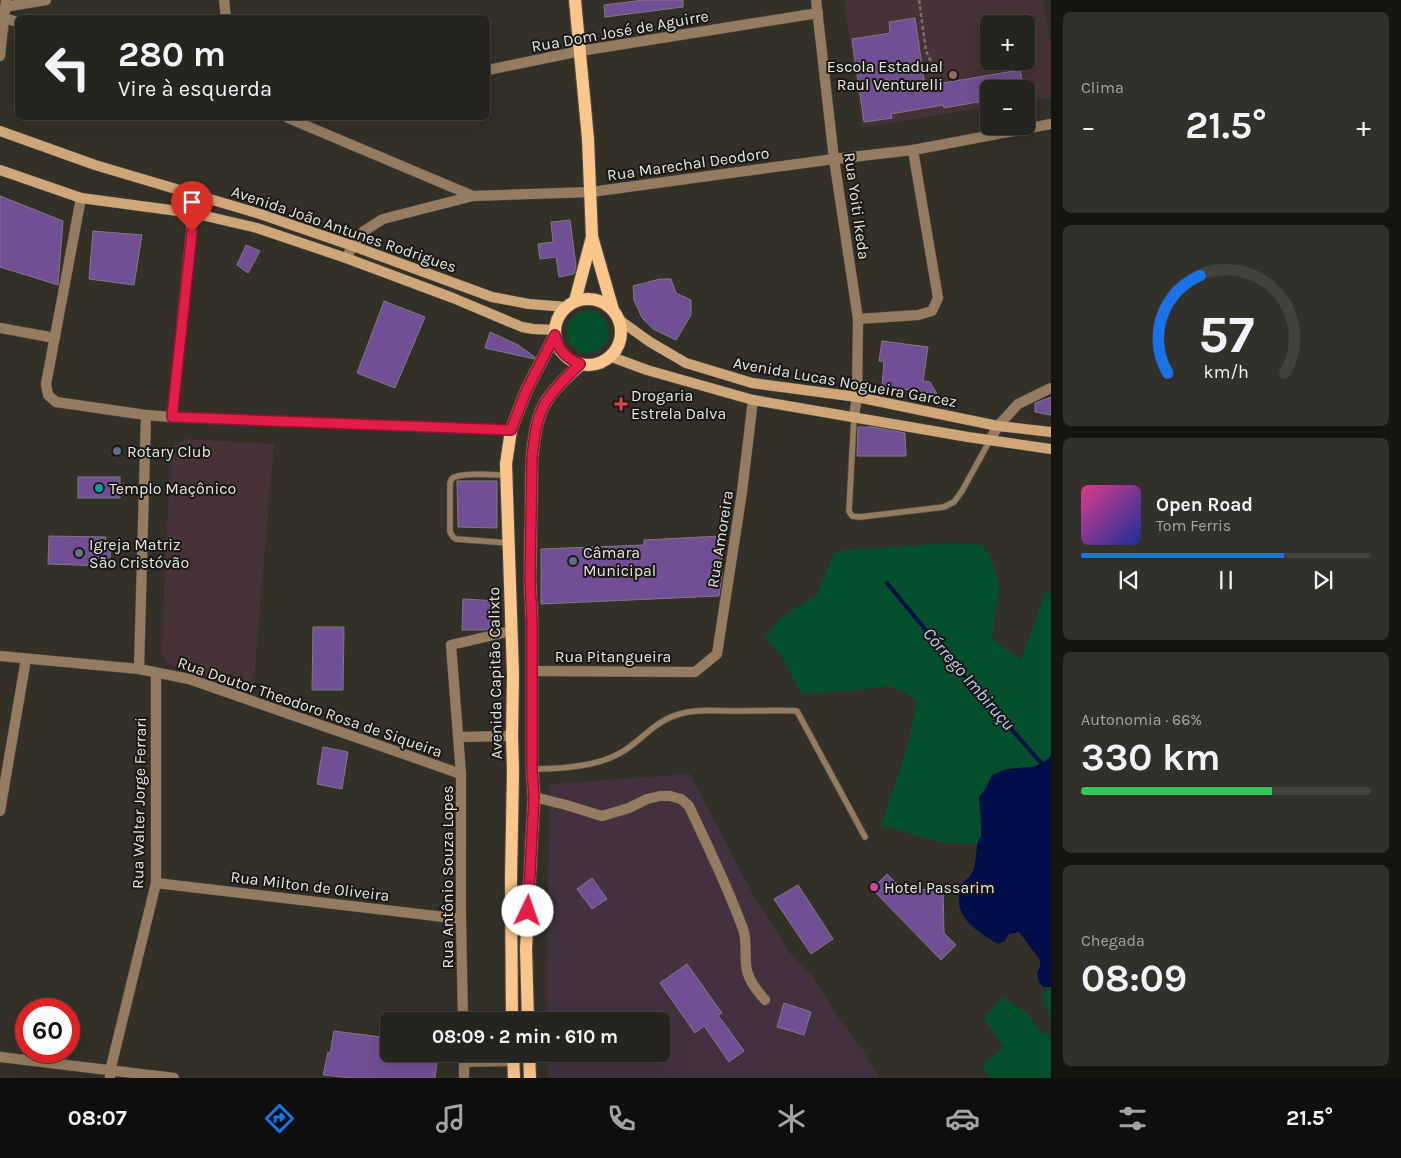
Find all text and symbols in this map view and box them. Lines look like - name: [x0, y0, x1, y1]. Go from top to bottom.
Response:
- street label: Rua Dom José de Aguirre: [530, 6, 710, 56]
- map controls: [980, 15, 1035, 135]
- button: +: [980, 15, 1035, 70]
- text: 280 m: [118, 34, 226, 75]
- icon: left: [35, 35, 100, 100]
- place label: Escola Estadual Raul Venturelli: [827, 57, 943, 94]
- marker: Escola Estadual Raul Venturelli: [947, 69, 959, 81]
- text: Vire à esquerda: [118, 76, 272, 102]
- text: Clima: [1081, 78, 1124, 97]
- button: −: [980, 80, 1035, 135]
- text: 21.5°: [1185, 103, 1267, 148]
- text: −: [1081, 110, 1096, 143]
- text: +: [1356, 110, 1371, 143]
- street label: Rua Marechal Deodoro: [606, 143, 770, 185]
- street label: Rua Yoiti Ikeda: [840, 151, 874, 261]
- pin: [171, 181, 213, 232]
- street label: Avenida João Antunes Rodrigues: [229, 181, 459, 277]
- icon: arrive: [178, 188, 206, 216]
- text: 57: [1198, 304, 1254, 365]
- street label: Avenida Lucas Nogueira Garcez: [732, 353, 958, 411]
- text: km/h: [1203, 362, 1249, 383]
- place label: Drogaria Estrela Dalva: [631, 386, 726, 423]
- marker: Drogaria Estrela Dalva: [615, 398, 627, 410]
- place label: Rotary Club: [127, 442, 211, 461]
- marker: Rotary Club: [111, 445, 123, 457]
- place label: Templo Maçônico: [109, 479, 236, 498]
- marker: Templo Maçônico: [93, 482, 105, 494]
- street label: Rua Amoreira: [703, 489, 737, 589]
- text: Open Road: [1156, 494, 1253, 516]
- text: Tom Ferris: [1156, 516, 1231, 535]
- place label: Igreja Matriz São Cristóvão: [89, 535, 189, 572]
- place label: Câmara Municipal: [583, 543, 656, 580]
- marker: Igreja Matriz São Cristóvão: [73, 547, 85, 559]
- marker: Câmara Municipal: [567, 555, 579, 567]
- icon: previous: [1115, 566, 1143, 594]
- icon: pause: [1212, 566, 1240, 594]
- icon: next: [1309, 566, 1337, 594]
- street label: Avenida Capitão Calixto: [484, 587, 506, 759]
- water label: Córrego Imbiruçu: [918, 623, 1020, 735]
- street label: Rua Pitangueira: [555, 647, 671, 666]
- street label: Rua Doutor Theodoro Rosa de Siqueira: [175, 653, 445, 761]
- text: Autonomia · 66%: [1081, 710, 1202, 729]
- street label: Rua Walter Jorge Ferrari: [128, 717, 150, 889]
- text: 330 km: [1081, 735, 1220, 780]
- street label: Rua Antônio Souza Lopes: [438, 785, 457, 969]
- street label: Rua Milton de Oliveira: [230, 867, 390, 905]
- place label: Hotel Passarim: [884, 878, 995, 897]
- marker: Hotel Passarim: [868, 881, 880, 893]
- position arrow: [501, 884, 553, 936]
- text: Chegada: [1081, 931, 1145, 950]
- text: 08:09: [1081, 956, 1187, 1001]
- speed limit sign: 60: [15, 998, 80, 1063]
- text: 08:09 · 2 min · 610 m: [432, 1026, 618, 1048]
- icon: directions: [262, 1101, 297, 1136]
- icon: music: [433, 1101, 468, 1136]
- icon: phone: [604, 1101, 639, 1136]
- icon: climate: [774, 1101, 809, 1136]
- icon: car: [945, 1101, 980, 1136]
- icon: filters: [1115, 1101, 1150, 1136]
- text: 08:07: [68, 1105, 127, 1131]
- text: 21.5°: [1286, 1105, 1333, 1131]

